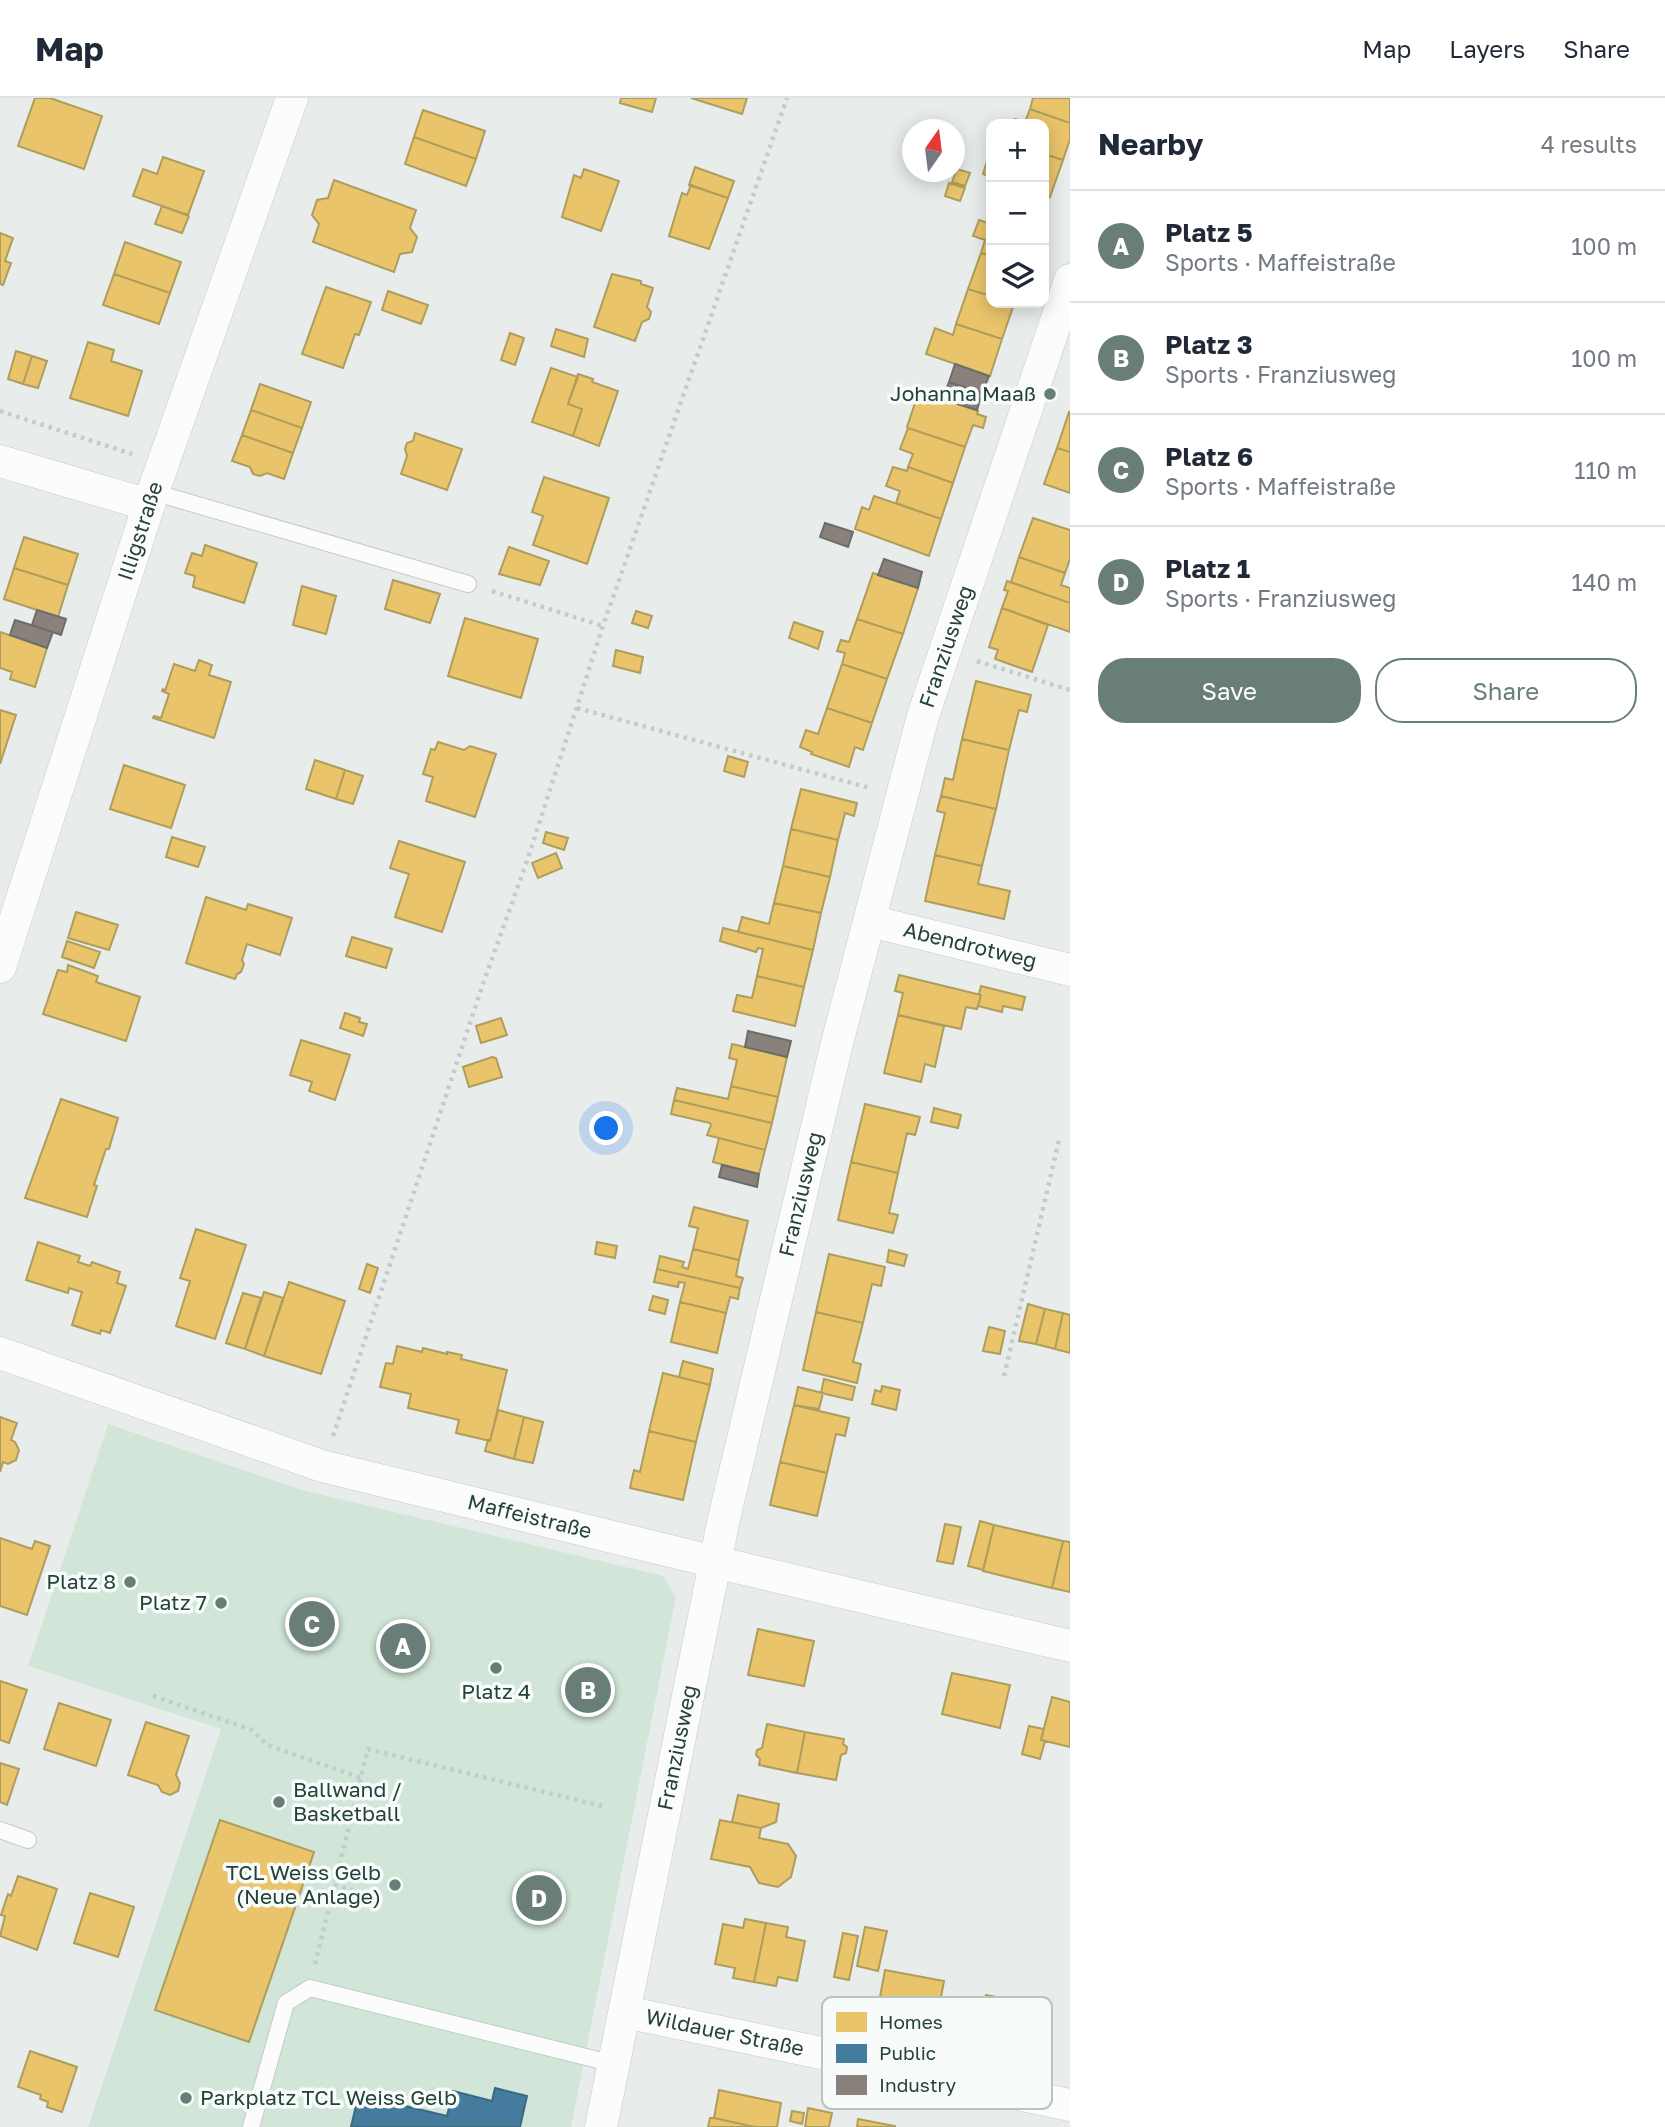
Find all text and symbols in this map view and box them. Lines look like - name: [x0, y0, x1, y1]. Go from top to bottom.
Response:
- text: Map: [35, 29, 104, 68]
- text: Map: [1362, 34, 1411, 63]
- text: Layers: [1449, 34, 1525, 63]
- text: Share: [1563, 34, 1630, 63]
- north arrow: [902, 119, 965, 182]
- map controls: [986, 119, 1049, 308]
- button: +: [986, 119, 1049, 182]
- text: Nearby: [1098, 126, 1203, 162]
- text: 4 results: [1541, 130, 1637, 158]
- button: −: [986, 182, 1049, 245]
- text: Platz 5: [1165, 217, 1253, 248]
- text: A: [1113, 232, 1129, 260]
- text: 100 m: [1571, 232, 1637, 260]
- button: layers: [986, 245, 1049, 308]
- text: Sports · Maffeistraße: [1165, 248, 1396, 276]
- text: Platz 3: [1165, 329, 1253, 360]
- text: B: [1113, 344, 1129, 372]
- text: 100 m: [1571, 344, 1637, 372]
- text: Sports · Franziusweg: [1165, 360, 1396, 388]
- place label: Johanna Maaß: [890, 380, 1036, 406]
- marker: Johanna Maaß: [1042, 386, 1058, 402]
- text: Platz 6: [1165, 441, 1253, 472]
- text: C: [1113, 456, 1129, 484]
- text: 110 m: [1574, 456, 1637, 484]
- text: Sports · Maffeistraße: [1165, 472, 1396, 500]
- street label: Illigstraße: [111, 478, 168, 583]
- text: Platz 1: [1165, 553, 1250, 584]
- text: D: [1113, 568, 1129, 596]
- text: 140 m: [1571, 568, 1637, 596]
- street label: Franziusweg: [913, 582, 978, 711]
- text: Sports · Franziusweg: [1165, 584, 1396, 612]
- button: Save: [1098, 658, 1361, 723]
- button: Share: [1375, 658, 1637, 723]
- street label: Abendrotweg: [901, 916, 1040, 973]
- your location: [589, 1111, 623, 1145]
- street label: Franziusweg: [773, 1129, 827, 1259]
- street label: Maffeistraße: [465, 1488, 595, 1543]
- place label: Platz 8: [46, 1568, 116, 1594]
- marker: Platz 8: [122, 1574, 138, 1590]
- place label: Platz 7: [139, 1589, 207, 1615]
- marker: Platz 7: [213, 1595, 229, 1611]
- pin: C: [289, 1598, 335, 1650]
- pin: A: [380, 1620, 426, 1672]
- marker: Platz 4: [488, 1660, 504, 1676]
- pin: B: [565, 1664, 611, 1716]
- place label: Platz 4: [461, 1678, 531, 1704]
- street label: Franziusweg: [651, 1682, 702, 1812]
- place label: Ballwand / Basketball: [293, 1776, 402, 1826]
- marker: Ballwand / Basketball: [271, 1794, 287, 1810]
- place label: TCL Weiss Gelb (Neue Anlage): [226, 1859, 381, 1909]
- pin: D: [516, 1872, 562, 1924]
- marker: TCL Weiss Gelb (Neue Anlage): [387, 1877, 403, 1893]
- legend: [822, 1997, 1052, 2109]
- street label: Wildauer Straße: [644, 2003, 807, 2061]
- text: Homes: [879, 2010, 943, 2033]
- text: Public: [879, 2041, 936, 2064]
- text: Industry: [879, 2073, 956, 2096]
- place label: Parkplatz TCL Weiss Gelb: [200, 2084, 457, 2110]
- marker: Parkplatz TCL Weiss Gelb: [178, 2090, 194, 2106]

